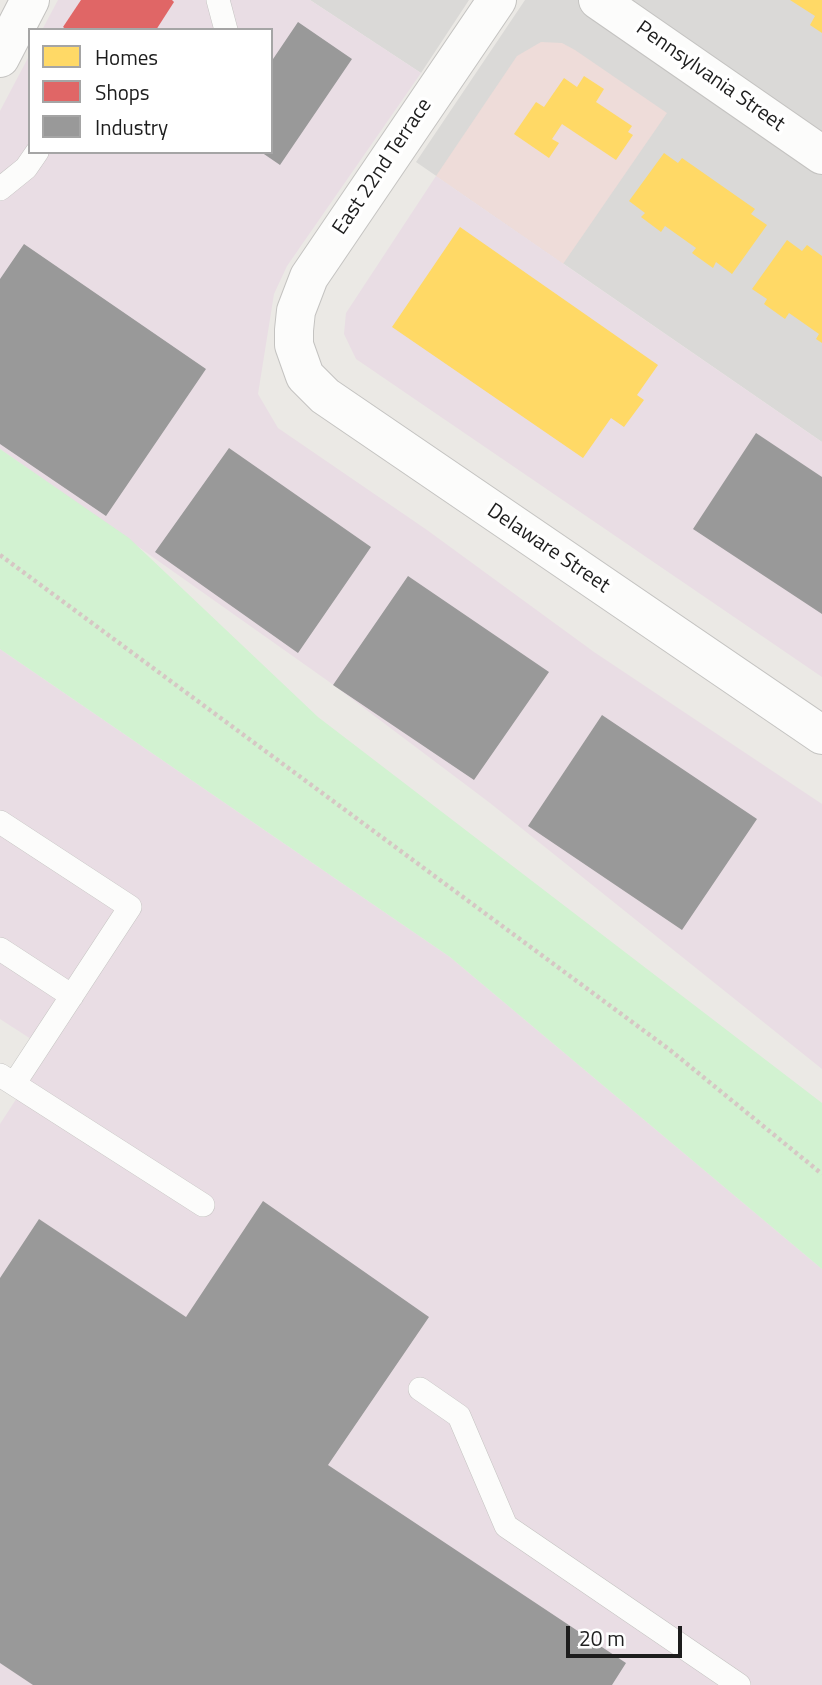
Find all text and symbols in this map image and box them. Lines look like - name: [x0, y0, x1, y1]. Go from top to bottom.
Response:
- street label: Pennsylvania Street: [631, 16, 789, 138]
- legend: [28, 28, 273, 154]
- text: Homes: [95, 41, 158, 73]
- text: Shops: [95, 76, 150, 108]
- street label: East 22nd Terrace: [328, 94, 438, 240]
- text: Industry: [95, 111, 168, 143]
- street label: Delaware Street: [482, 499, 614, 599]
- scale bar: [570, 1612, 686, 1656]
- text: 20 m: [579, 1622, 625, 1654]

